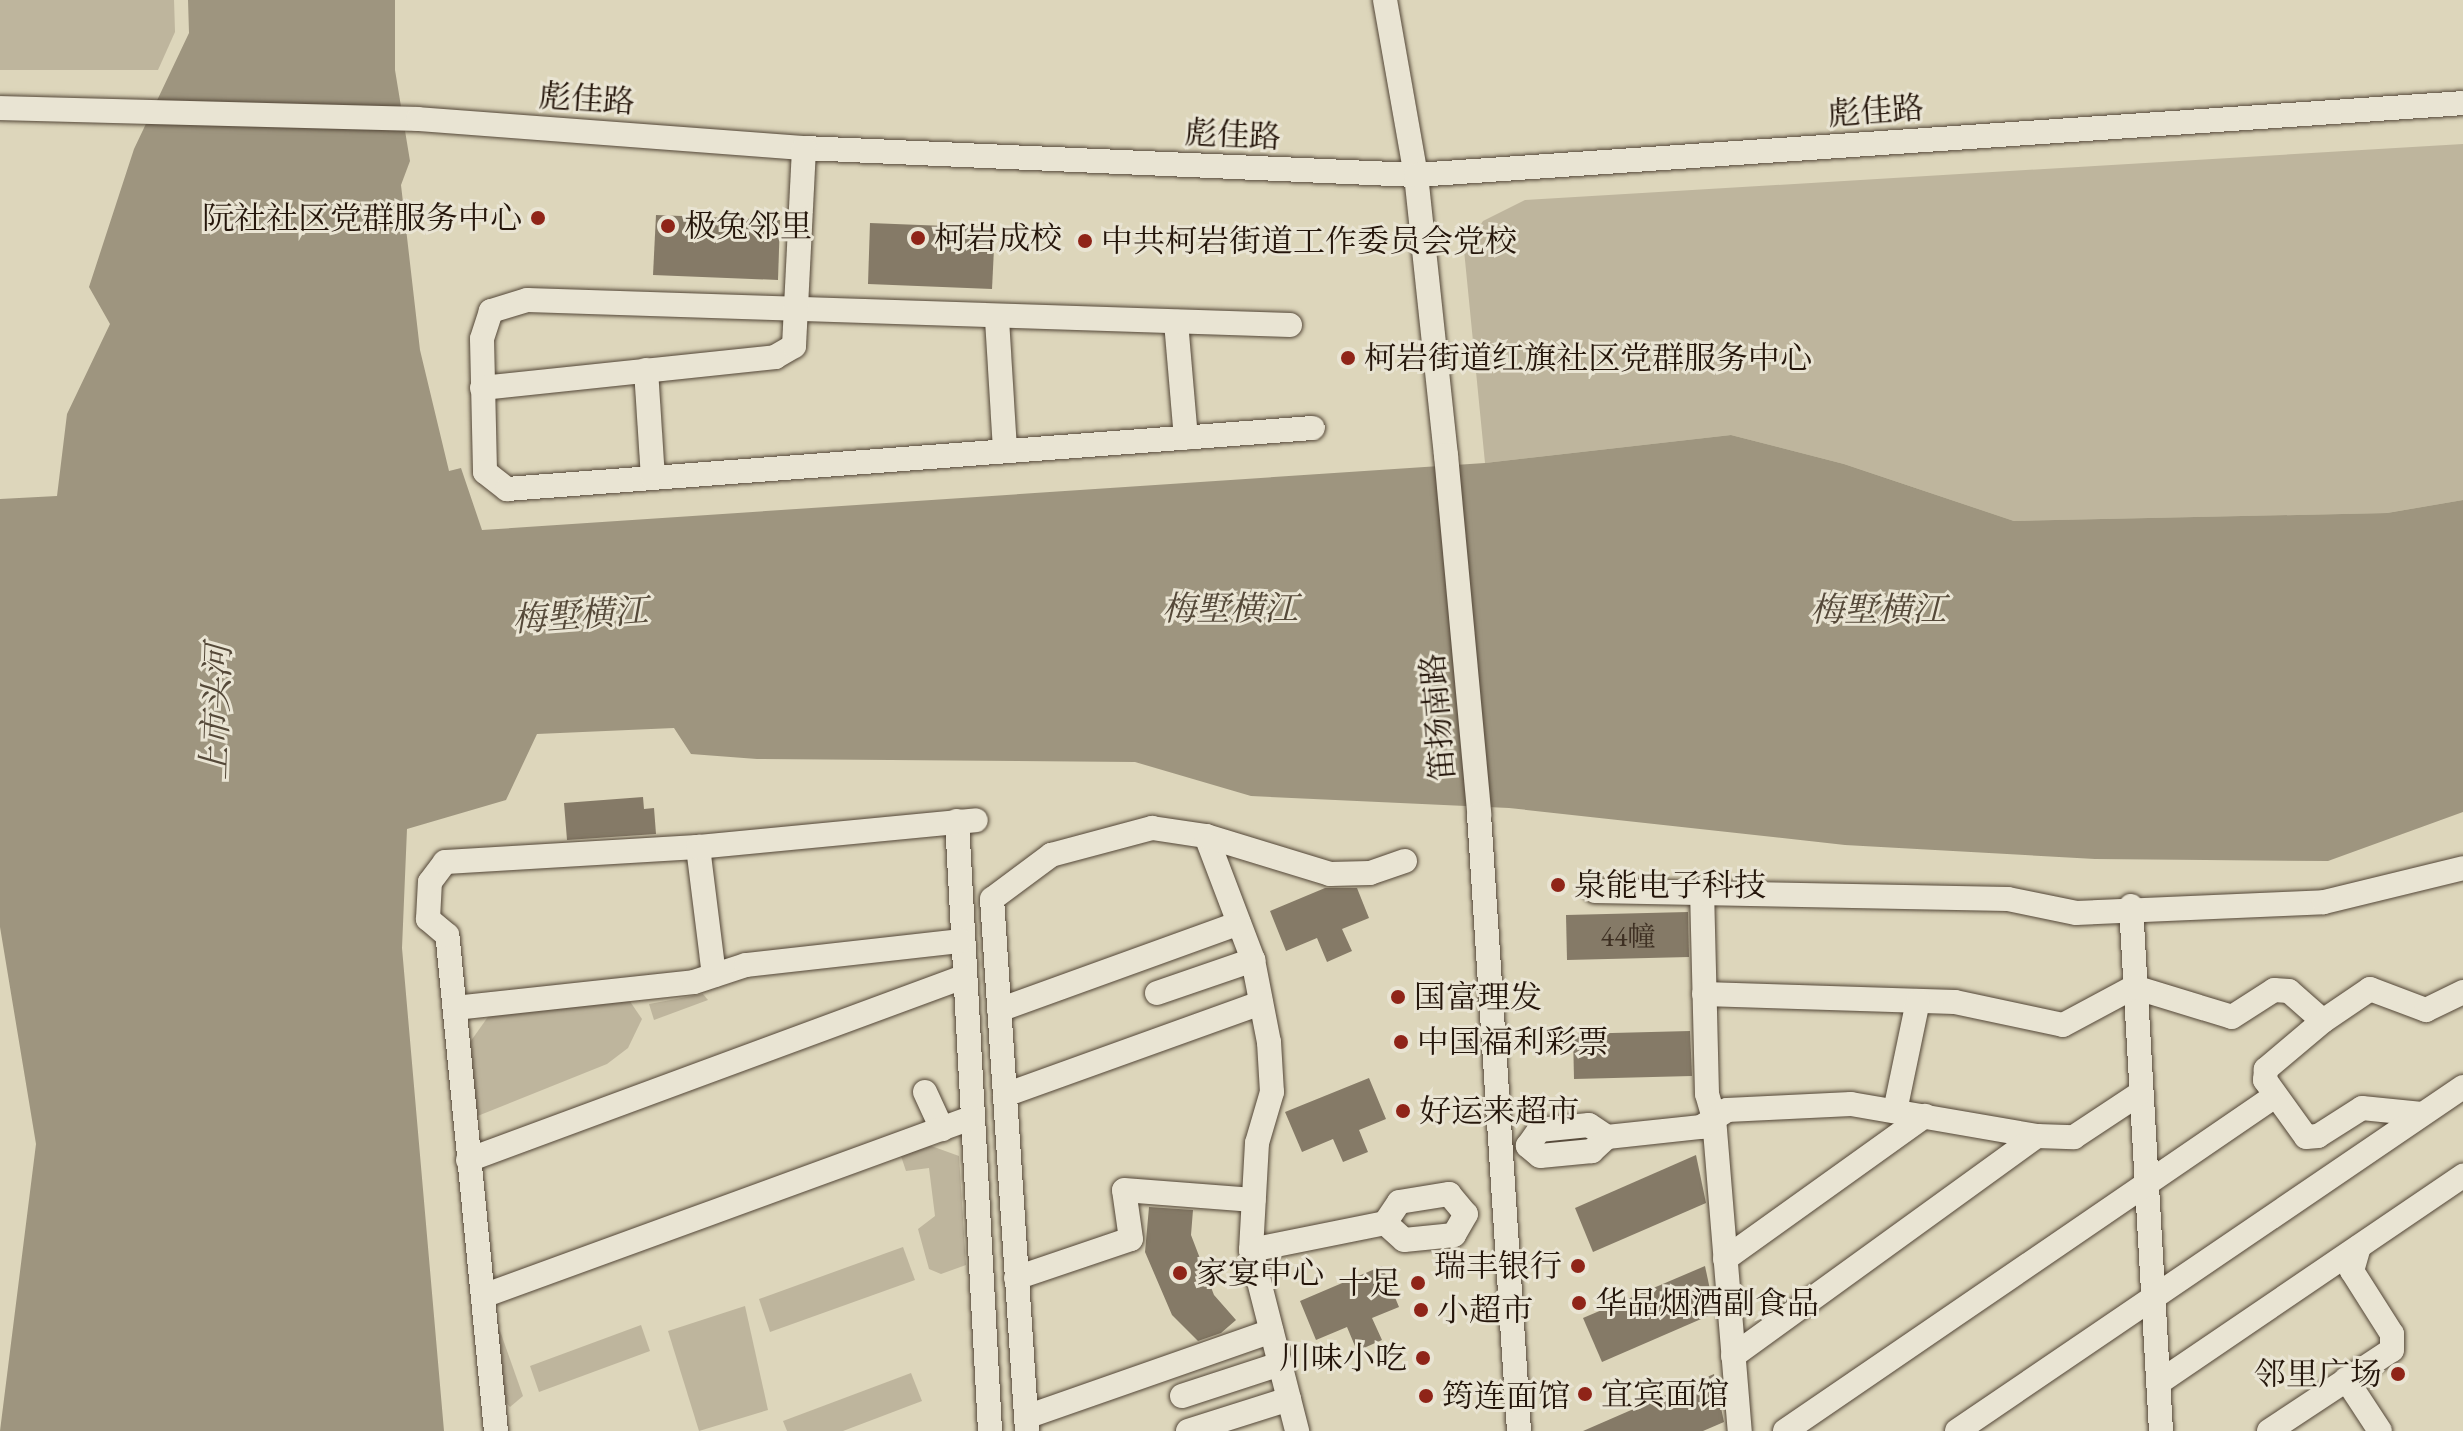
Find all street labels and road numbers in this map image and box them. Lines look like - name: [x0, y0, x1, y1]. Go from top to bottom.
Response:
- street label: 彪佳路: [538, 76, 636, 122]
- street label: 彪佳路: [1827, 88, 1925, 134]
- street label: 彪佳路: [1184, 113, 1282, 157]
- street label: 笛扬南路: [1413, 652, 1463, 782]

